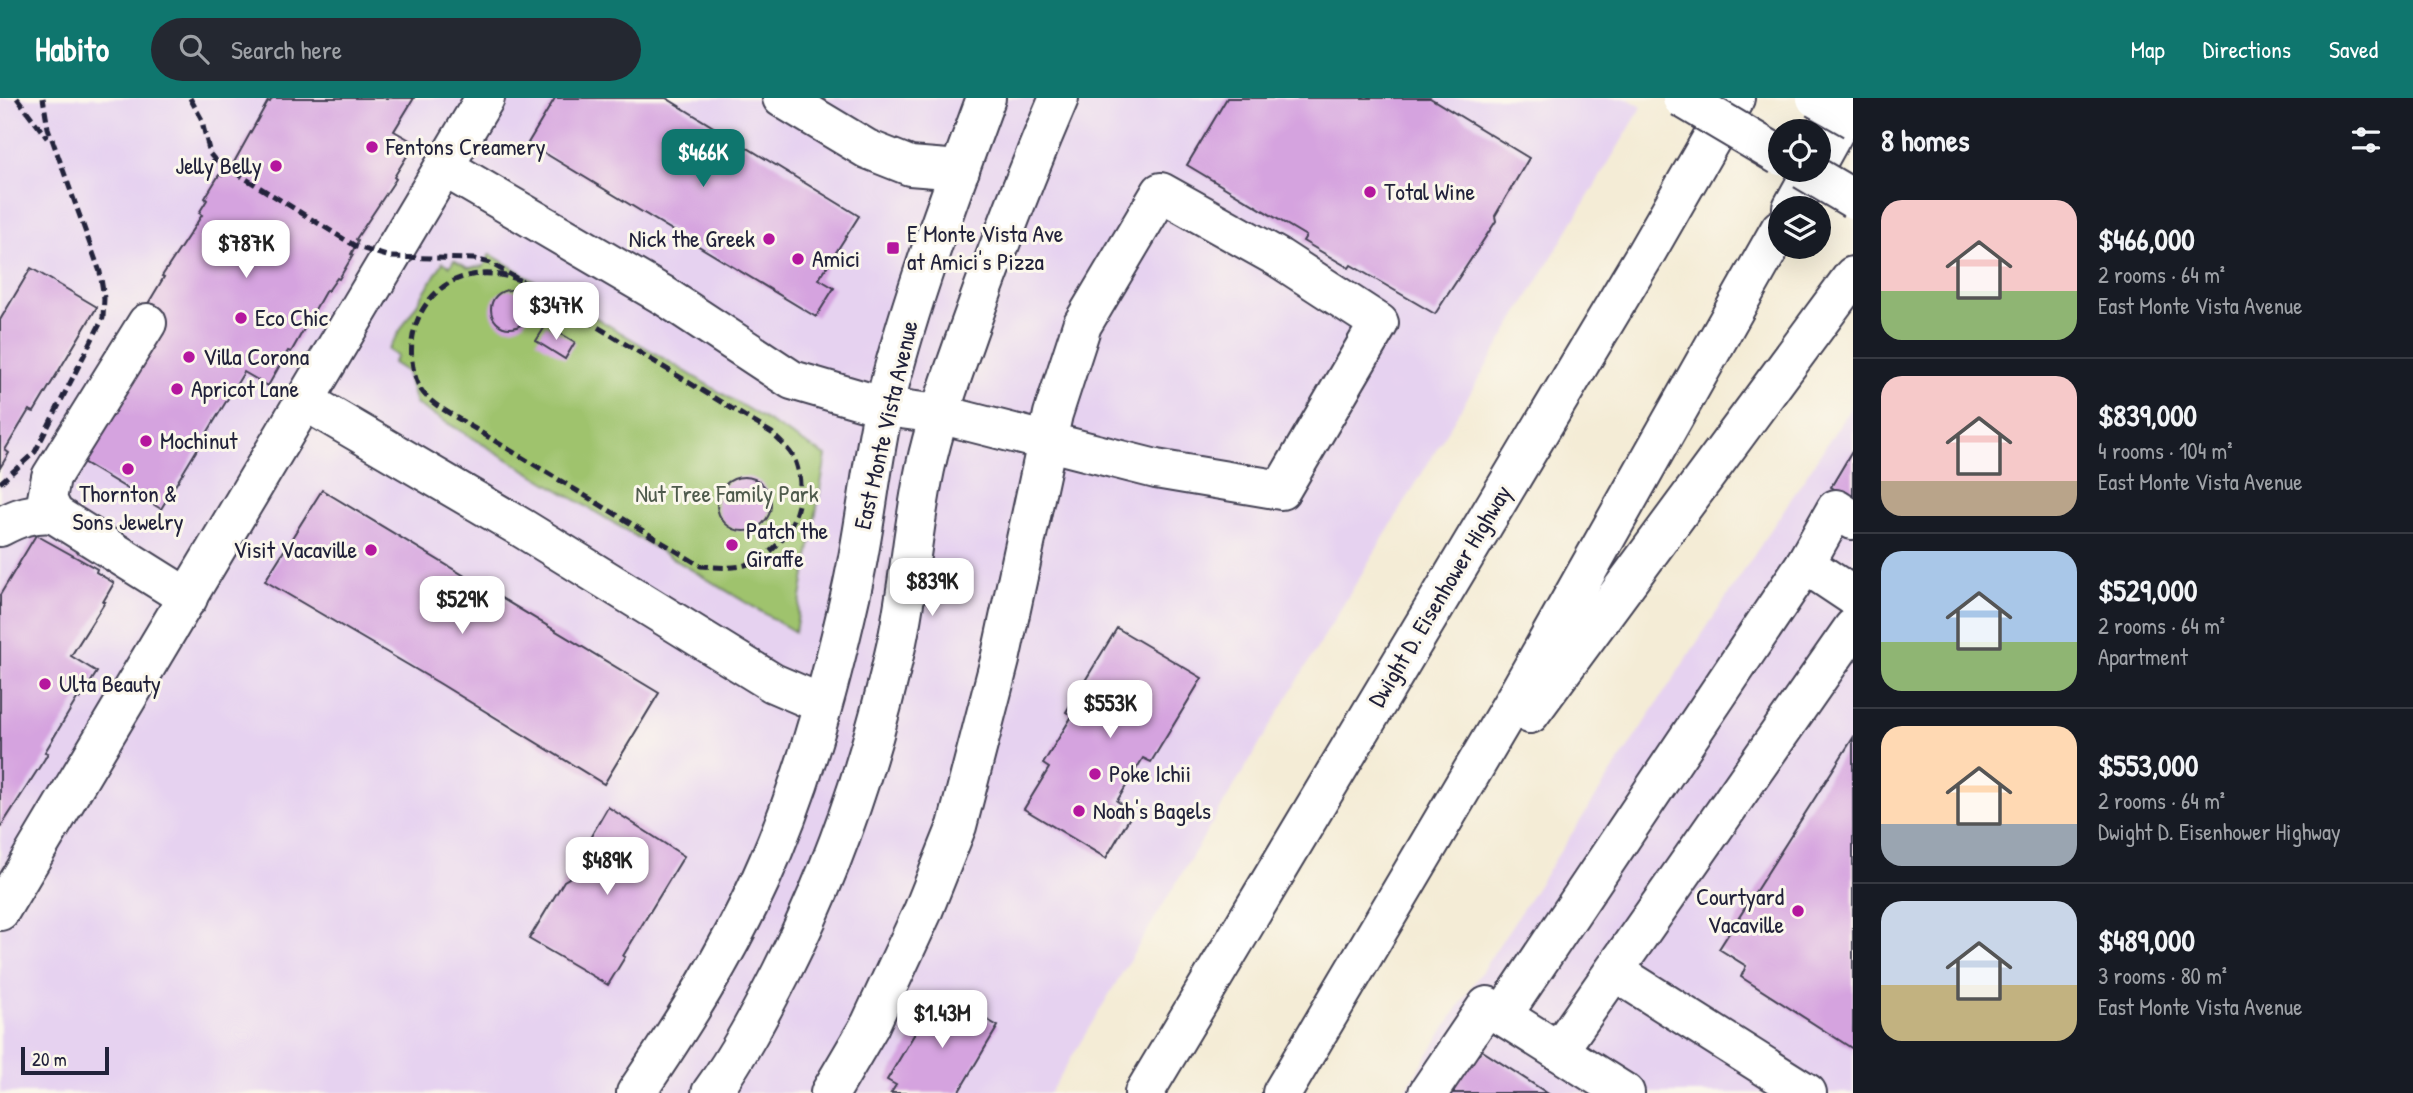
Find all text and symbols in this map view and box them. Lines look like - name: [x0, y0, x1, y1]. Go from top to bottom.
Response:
- search box: [151, 18, 641, 81]
- text: Habito: [35, 27, 109, 71]
- icon: search: [175, 30, 213, 68]
- text: Search here: [231, 32, 342, 67]
- text: Map: [2131, 33, 2165, 65]
- text: Directions: [2203, 33, 2291, 65]
- text: Saved: [2329, 33, 2378, 65]
- map controls: [1768, 119, 1831, 259]
- button: locate: [1768, 119, 1831, 182]
- text: 8 homes: [1881, 120, 1969, 160]
- icon: filters: [2347, 121, 2385, 159]
- place label: Fentons Creamery: [385, 130, 546, 162]
- pin: $466K: [654, 130, 752, 189]
- text: $466K: [678, 136, 728, 167]
- marker: Fentons Creamery: [364, 139, 380, 155]
- place label: Jelly Belly: [175, 149, 262, 181]
- marker: Jelly Belly: [268, 158, 284, 174]
- place label: Total Wine: [1384, 175, 1475, 207]
- marker: Total Wine: [1362, 184, 1378, 200]
- button: layers: [1768, 196, 1831, 259]
- place label: E Monte Vista Ave at Amici's Pizza: [907, 217, 1064, 277]
- text: $466,000: [2098, 219, 2195, 259]
- pin: $787K: [197, 220, 295, 280]
- place label: Nick the Greek: [629, 222, 755, 254]
- text: $787K: [218, 227, 274, 258]
- icon: home: [1937, 228, 2021, 312]
- marker: Nick the Greek: [761, 231, 777, 247]
- marker: E Monte Vista Ave at Amici's Pizza: [885, 240, 901, 256]
- place label: Amici: [812, 242, 860, 274]
- marker: Amici: [790, 251, 806, 267]
- text: 2 rooms · 64 m²: [2098, 259, 2225, 290]
- pin: $347K: [507, 282, 605, 342]
- text: $347K: [529, 289, 583, 320]
- text: East Monte Vista Avenue: [2098, 290, 2302, 321]
- place label: Eco Chic: [255, 301, 329, 333]
- marker: Eco Chic: [233, 310, 249, 326]
- street label: East Monte Vista Avenue: [845, 317, 925, 532]
- place label: Villa Corona: [203, 340, 309, 372]
- marker: Villa Corona: [181, 349, 197, 365]
- place label: Apricot Lane: [191, 372, 300, 404]
- marker: Apricot Lane: [169, 381, 185, 397]
- text: $839,000: [2098, 395, 2197, 435]
- icon: home: [1937, 404, 2021, 488]
- place label: Mochinut: [160, 424, 238, 456]
- marker: Mochinut: [138, 433, 154, 449]
- text: 4 rooms · 104 m²: [2098, 435, 2232, 466]
- marker: Thornton & Sons Jewelry: [120, 461, 136, 477]
- text: East Monte Vista Avenue: [2098, 466, 2302, 497]
- place label: Thornton & Sons Jewelry: [72, 477, 184, 537]
- park label: Nut Tree Family Park: [635, 477, 819, 509]
- street label: Dwight D. Eisenhower Highway: [1360, 479, 1518, 712]
- place label: Patch the Giraffe: [746, 514, 828, 574]
- place label: Visit Vacaville: [233, 533, 357, 565]
- marker: Patch the Giraffe: [724, 537, 740, 553]
- marker: Visit Vacaville: [363, 542, 379, 558]
- pin: $839K: [883, 559, 981, 618]
- text: $839K: [906, 565, 958, 596]
- text: $529,000: [2098, 570, 2197, 610]
- pin: $529K: [413, 576, 511, 636]
- icon: home: [1937, 579, 2021, 663]
- text: $529K: [436, 583, 488, 614]
- text: 2 rooms · 64 m²: [2098, 610, 2225, 641]
- text: Apartment: [2098, 641, 2188, 672]
- place label: Ulta Beauty: [59, 667, 161, 699]
- marker: Ulta Beauty: [37, 676, 53, 692]
- pin: $553K: [1061, 680, 1159, 740]
- text: $553K: [1083, 687, 1137, 718]
- text: $553,000: [2098, 745, 2198, 785]
- icon: home: [1937, 754, 2021, 838]
- place label: Poke Ichii: [1109, 757, 1191, 789]
- marker: Poke Ichii: [1087, 766, 1103, 782]
- text: 2 rooms · 64 m²: [2098, 785, 2225, 816]
- place label: Noah's Bagels: [1093, 794, 1211, 826]
- marker: Noah's Bagels: [1071, 803, 1087, 819]
- text: Dwight D. Eisenhower Highway: [2098, 816, 2341, 847]
- pin: $489K: [558, 838, 656, 897]
- text: $489K: [582, 844, 632, 875]
- place label: Courtyard Vacaville: [1696, 880, 1784, 940]
- marker: Courtyard Vacaville: [1790, 903, 1806, 919]
- text: $489,000: [2098, 920, 2195, 960]
- icon: home: [1937, 929, 2021, 1013]
- text: 3 rooms · 80 m²: [2098, 960, 2227, 991]
- pin: $1.43M: [885, 990, 999, 1050]
- text: East Monte Vista Avenue: [2098, 991, 2302, 1022]
- text: $1.43M: [913, 997, 971, 1028]
- scale bar: [21, 1044, 108, 1076]
- text: 20 m: [32, 1046, 67, 1072]

